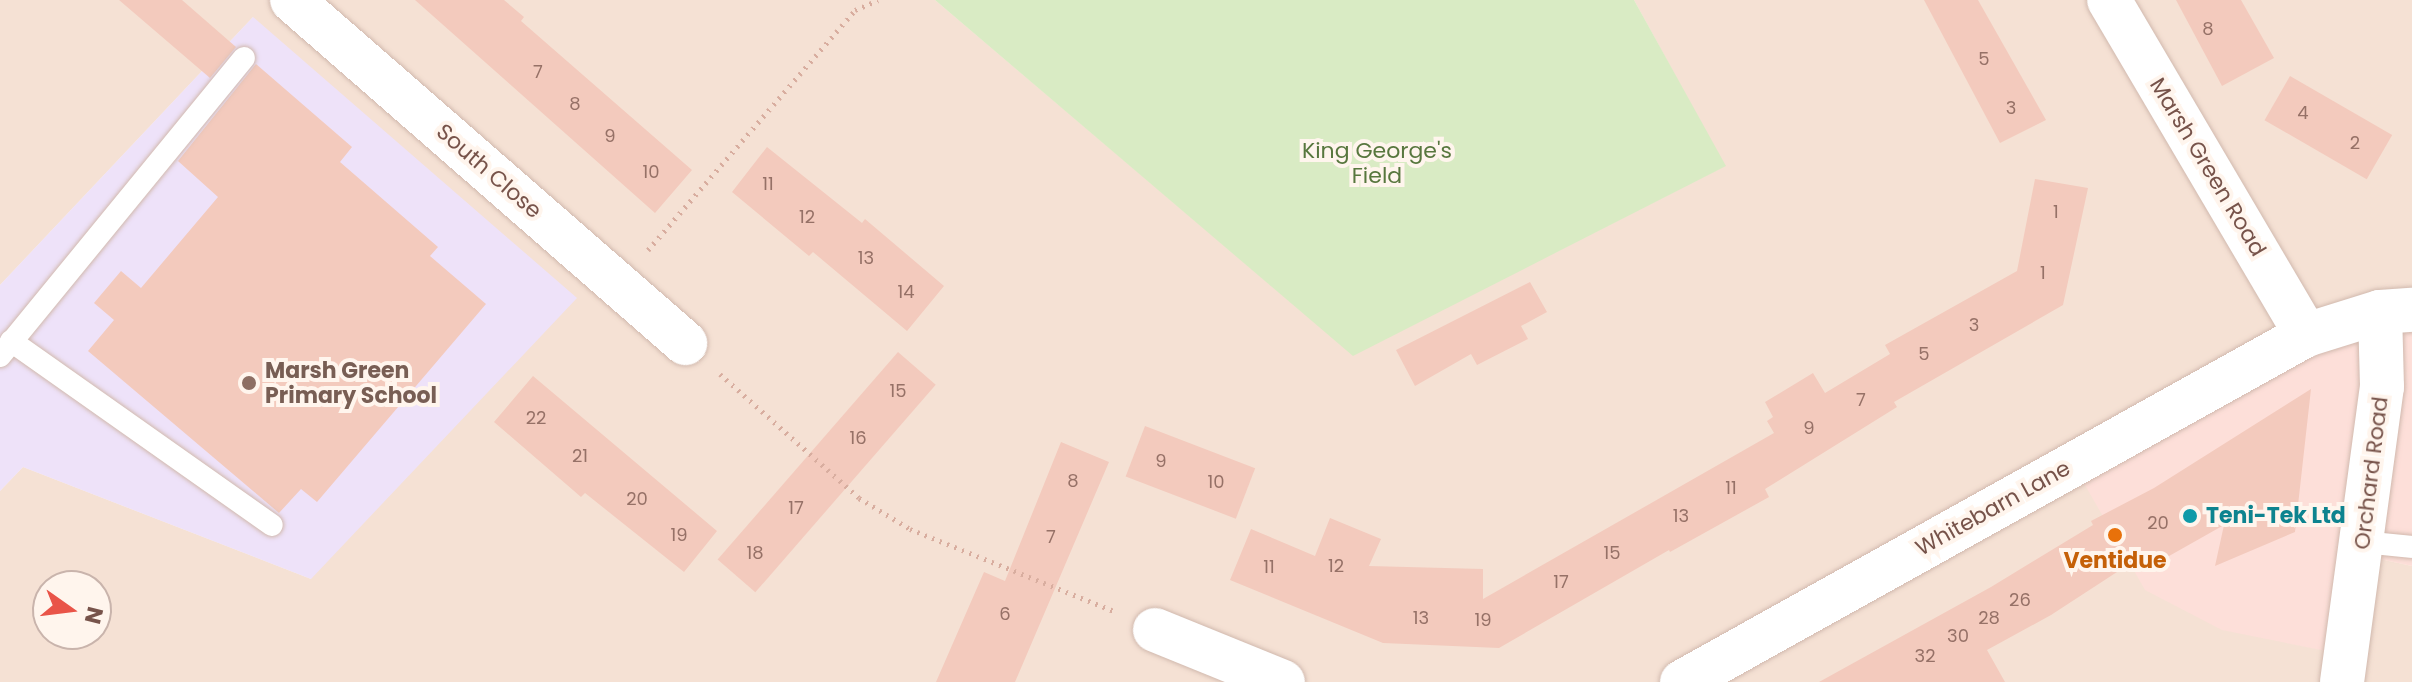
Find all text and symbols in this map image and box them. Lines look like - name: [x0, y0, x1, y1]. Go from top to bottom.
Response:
- house number: 8: [2202, 18, 2214, 40]
- house number: 5: [1978, 48, 1990, 70]
- house number: 7: [533, 61, 543, 83]
- street label: Marsh Green Road: [2144, 73, 2272, 261]
- house number: 8: [569, 93, 581, 115]
- house number: 3: [2006, 97, 2016, 119]
- house number: 4: [2297, 102, 2309, 124]
- street label: South Close: [431, 118, 547, 224]
- house number: 9: [604, 125, 616, 147]
- house number: 2: [2350, 132, 2360, 154]
- park label: King George's Field: [1302, 137, 1452, 188]
- house number: 10: [642, 161, 660, 183]
- house number: 11: [762, 173, 774, 195]
- house number: 1: [2053, 201, 2059, 223]
- house number: 12: [799, 206, 815, 228]
- house number: 13: [858, 247, 874, 269]
- house number: 1: [2040, 262, 2046, 284]
- house number: 14: [897, 281, 915, 303]
- house number: 3: [1969, 314, 1979, 336]
- house number: 5: [1918, 343, 1930, 365]
- place label: Marsh Green Primary School: [265, 357, 437, 408]
- marker: Marsh Green Primary School: [240, 374, 258, 392]
- house number: 15: [889, 380, 907, 402]
- house number: 7: [1856, 389, 1866, 411]
- street label: Orchard Road: [2349, 395, 2393, 551]
- house number: 22: [526, 407, 546, 429]
- house number: 9: [1803, 417, 1815, 439]
- house number: 16: [849, 427, 867, 449]
- house number: 21: [572, 445, 588, 467]
- house number: 9: [1155, 450, 1167, 472]
- street label: Whitebarn Lane: [1911, 455, 2075, 561]
- house number: 8: [1067, 470, 1079, 492]
- house number: 10: [1207, 471, 1225, 493]
- house number: 11: [1725, 477, 1737, 499]
- house number: 20: [626, 488, 648, 510]
- house number: 17: [788, 497, 804, 519]
- place label: Teni-Tek Ltd: [2206, 503, 2346, 529]
- house number: 13: [1673, 505, 1689, 527]
- marker: Teni-Tek Ltd: [2181, 507, 2199, 525]
- house number: 20: [2147, 512, 2169, 534]
- house number: 19: [670, 524, 688, 546]
- house number: 7: [1046, 526, 1056, 548]
- marker: Ventidue: [2106, 526, 2124, 544]
- house number: 18: [746, 542, 764, 564]
- house number: 15: [1603, 542, 1621, 564]
- place label: Ventidue: [2063, 548, 2167, 574]
- house number: 12: [1328, 555, 1344, 577]
- house number: 11: [1263, 556, 1275, 578]
- north arrow: [32, 570, 112, 650]
- house number: 17: [1553, 571, 1569, 593]
- house number: 26: [2009, 589, 2031, 611]
- house number: 6: [999, 603, 1011, 625]
- text: N: [77, 604, 111, 627]
- house number: 13: [1413, 607, 1429, 629]
- house number: 28: [1978, 607, 2000, 629]
- house number: 19: [1474, 609, 1492, 631]
- house number: 30: [1947, 625, 1969, 647]
- house number: 32: [1915, 645, 1935, 667]

